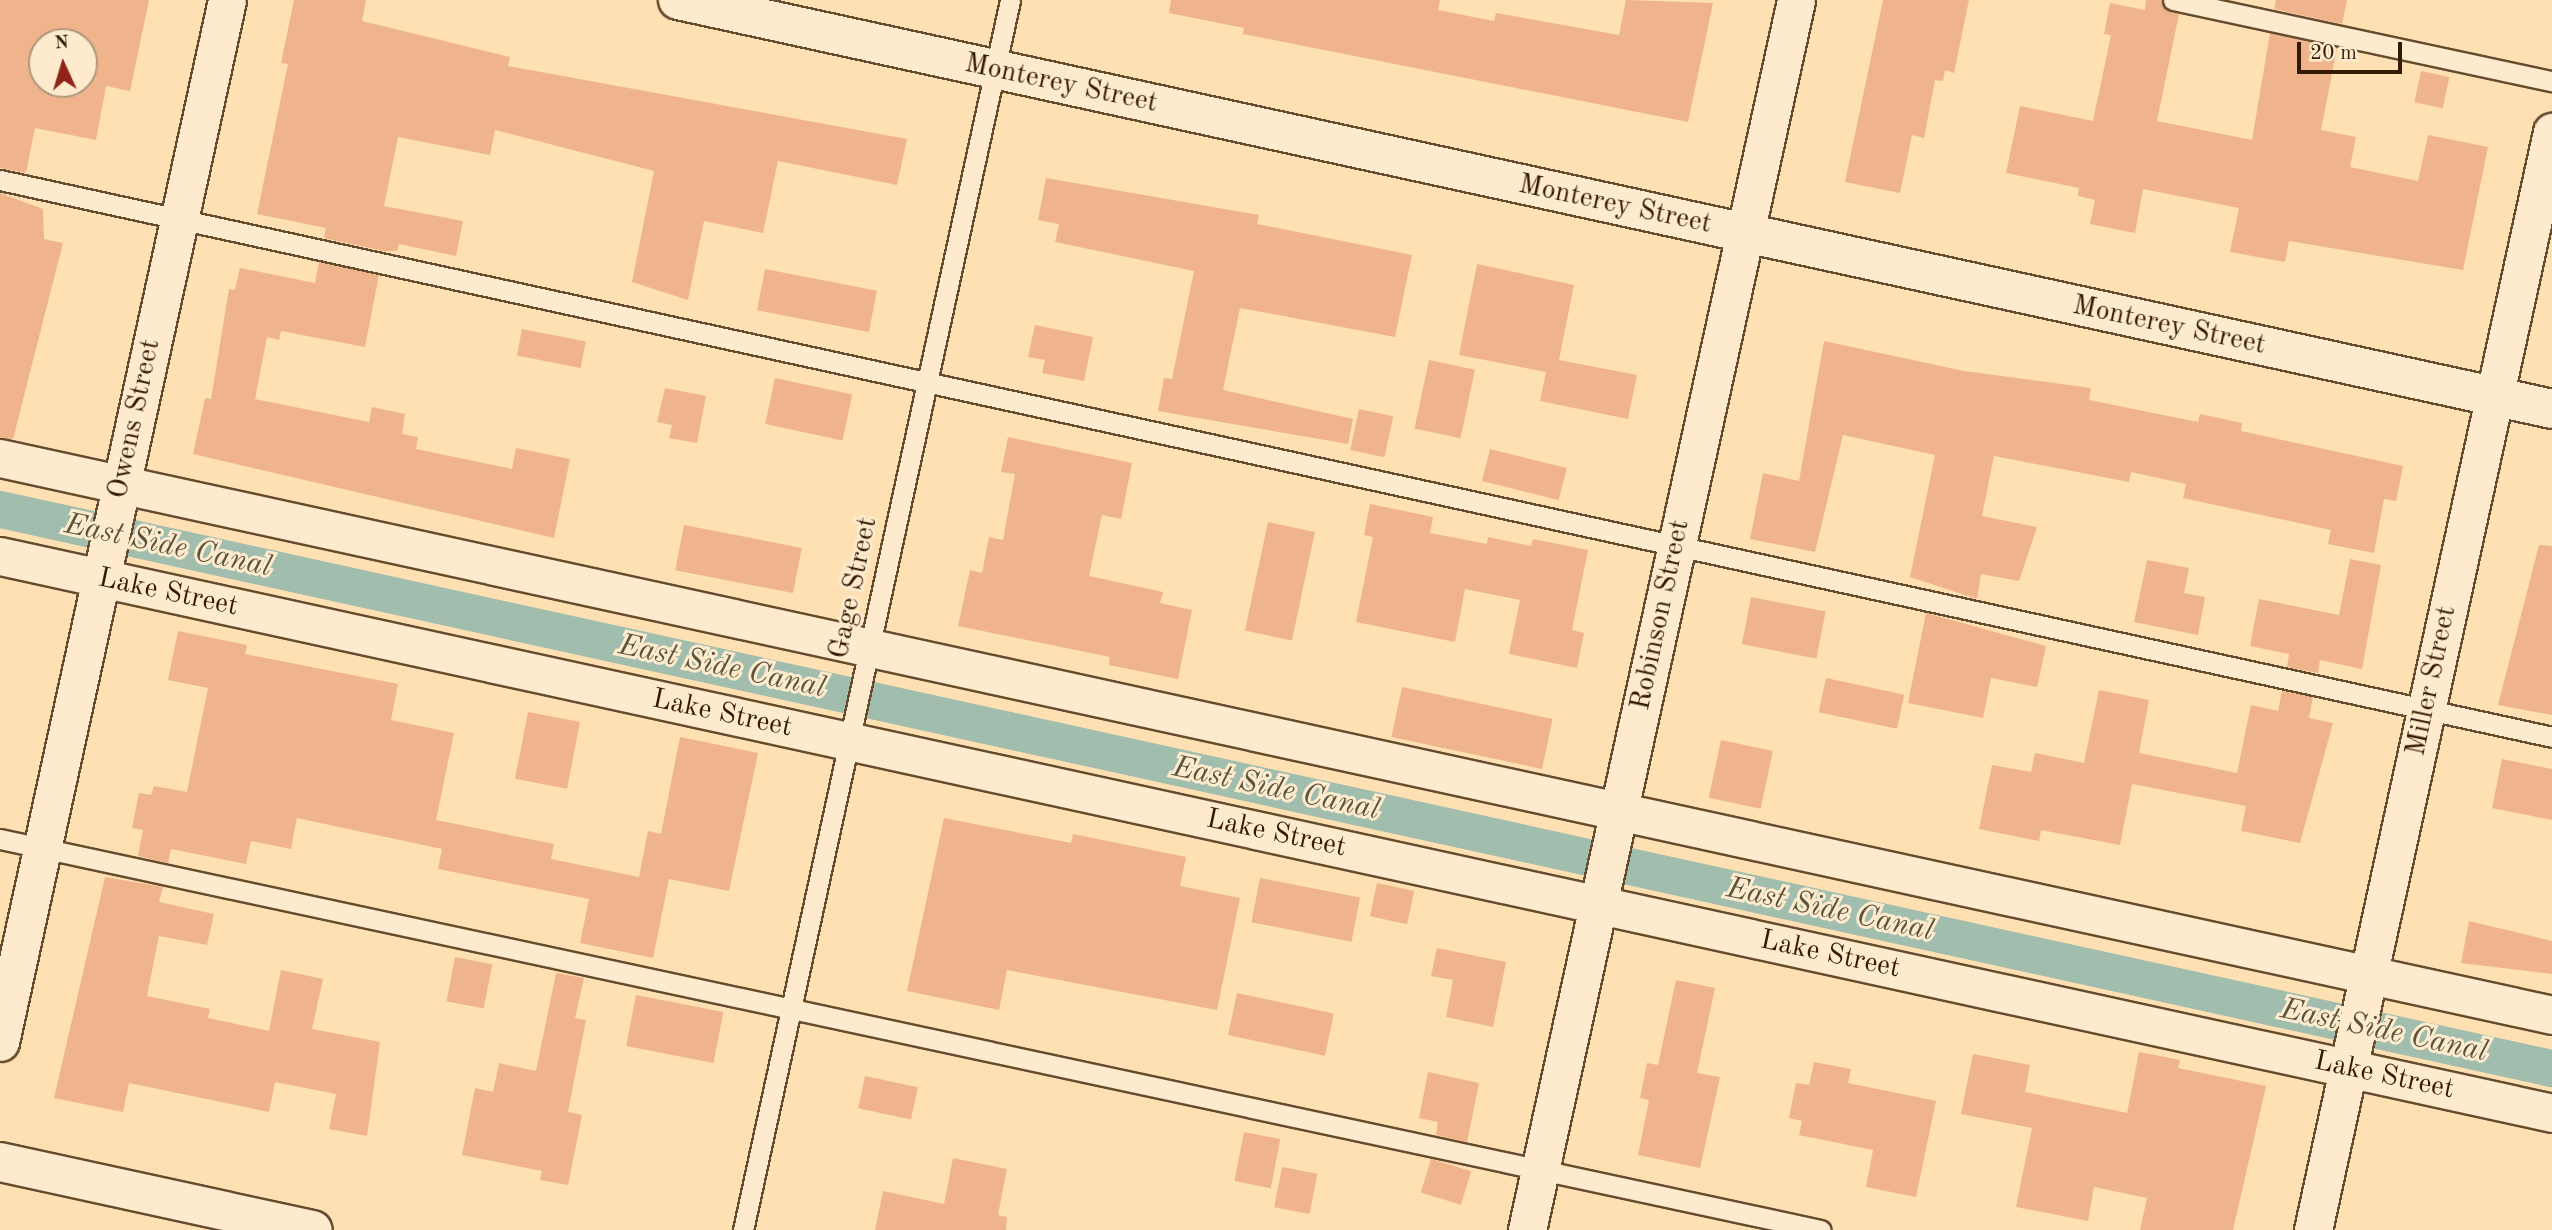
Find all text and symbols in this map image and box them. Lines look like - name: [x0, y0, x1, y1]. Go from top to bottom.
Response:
- north arrow: [28, 28, 98, 98]
- scale bar: [2300, 28, 2405, 72]
- text: N: [54, 34, 70, 54]
- text: 20 m: [2310, 43, 2357, 64]
- street label: Monterey Street: [961, 47, 1161, 121]
- street label: Monterey Street: [1515, 168, 1715, 242]
- street label: Monterey Street: [2069, 289, 2269, 363]
- street label: Owens Street: [102, 336, 168, 502]
- water label: East Side Canal: [61, 506, 275, 586]
- street label: Gage Street: [823, 514, 885, 662]
- street label: Robinson Street: [1624, 517, 1698, 713]
- street label: Lake Street: [95, 562, 241, 624]
- street label: Miller Street: [2400, 603, 2464, 759]
- water label: East Side Canal: [615, 627, 829, 707]
- street label: Lake Street: [649, 683, 795, 745]
- water label: East Side Canal: [1169, 749, 1383, 829]
- street label: Lake Street: [1203, 803, 1349, 865]
- water label: East Side Canal: [1723, 870, 1937, 950]
- street label: Lake Street: [1757, 924, 1903, 986]
- water label: East Side Canal: [2277, 991, 2491, 1071]
- street label: Lake Street: [2311, 1045, 2457, 1107]

